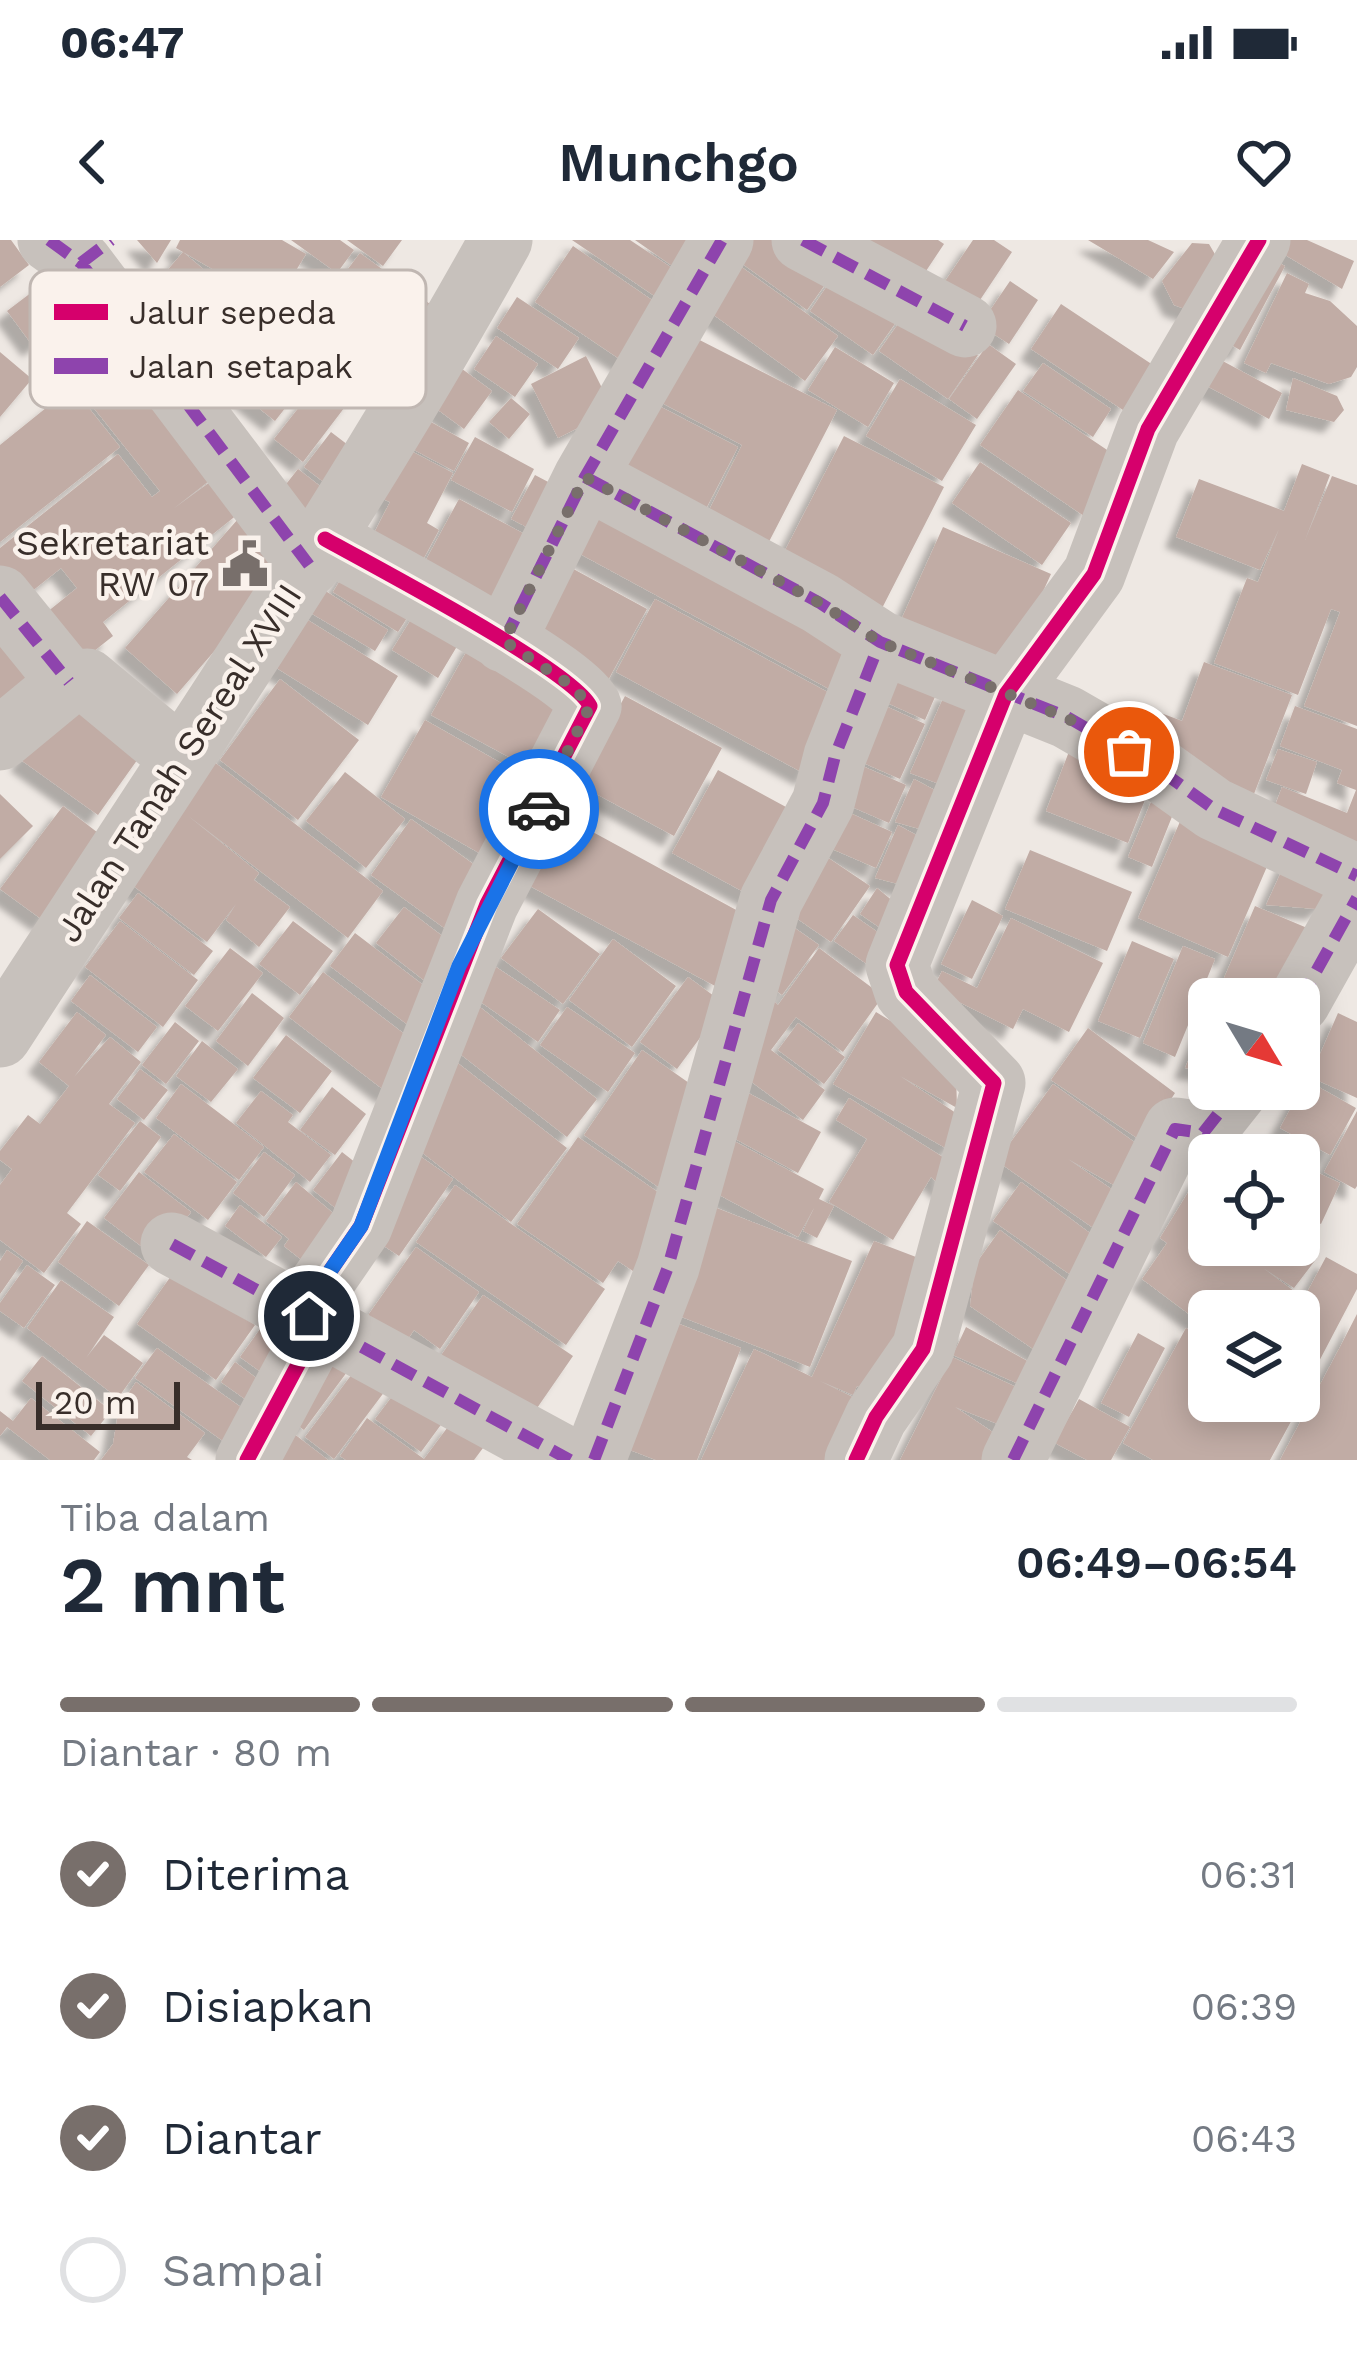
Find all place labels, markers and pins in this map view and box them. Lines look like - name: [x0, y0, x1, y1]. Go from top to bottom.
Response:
- place label: Sekretariat RW 07: [16, 522, 209, 605]
- public building icon: Sekretariat RW 07: [220, 539, 270, 589]
- pin: [1078, 701, 1180, 803]
- pin: [258, 1265, 360, 1367]

